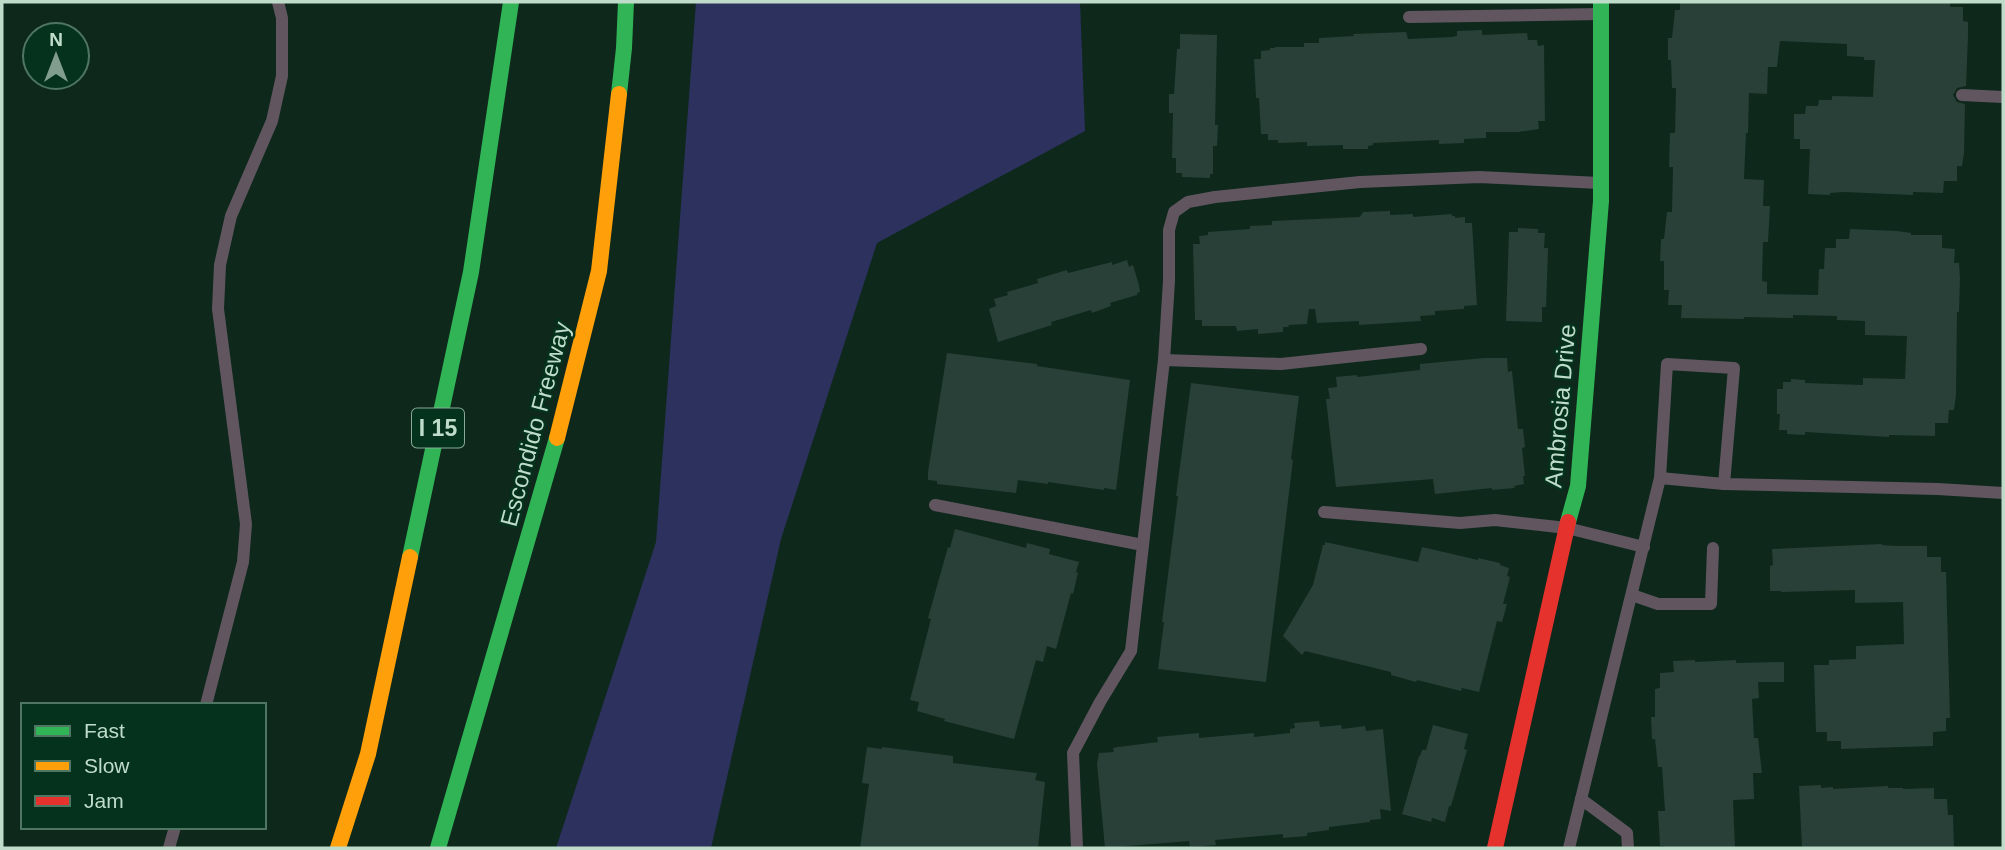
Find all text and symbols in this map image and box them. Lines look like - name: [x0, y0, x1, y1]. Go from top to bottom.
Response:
- north arrow: [21, 21, 91, 91]
- text: N: [49, 29, 63, 50]
- street label: Escondido Freeway: [495, 319, 575, 529]
- street label: Ambrosia Drive: [1539, 323, 1581, 489]
- road number: I 15: [412, 408, 464, 448]
- legend: [21, 703, 266, 829]
- text: Fast: [84, 719, 125, 742]
- text: Slow: [84, 754, 130, 777]
- text: Jam: [84, 789, 124, 812]

